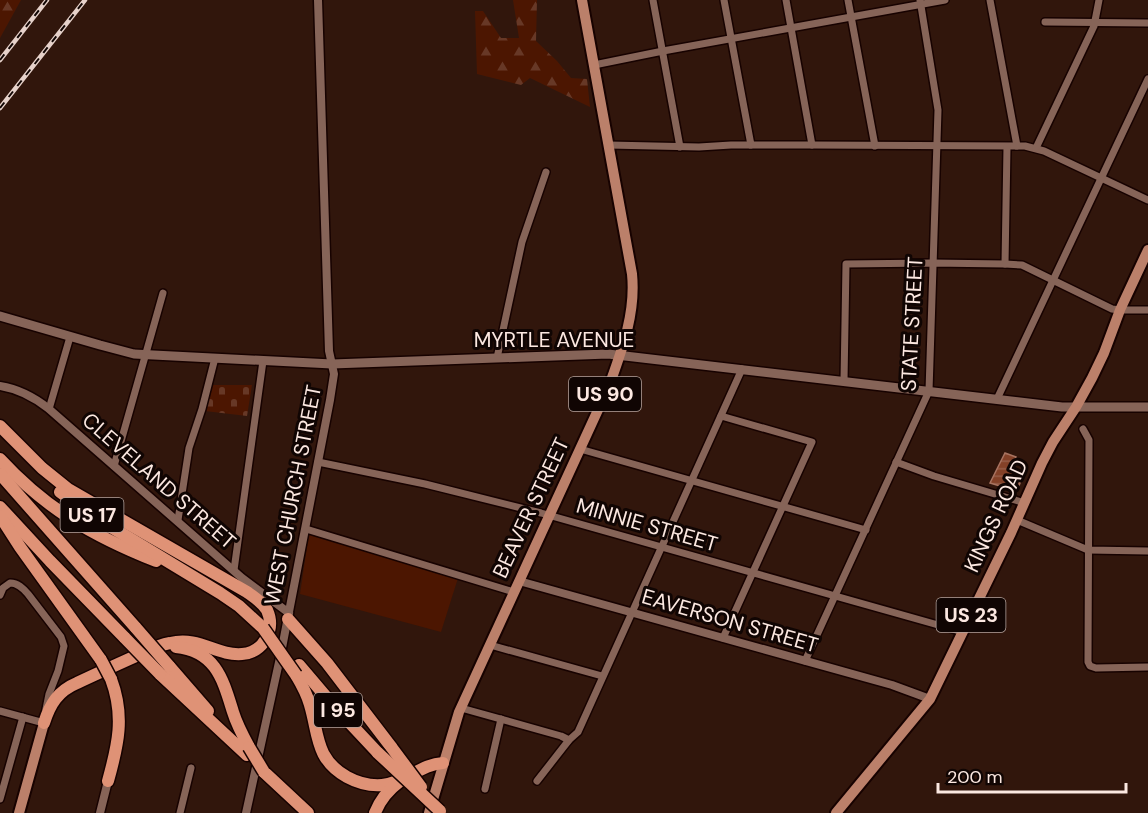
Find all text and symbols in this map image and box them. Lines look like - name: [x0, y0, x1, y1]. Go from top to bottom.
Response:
- street label: STATE STREET: [894, 256, 930, 392]
- street label: MYRTLE AVENUE: [474, 326, 634, 354]
- road number: US 90: [569, 377, 641, 411]
- street label: WEST CHURCH STREET: [258, 382, 328, 607]
- street label: CLEVELAND STREET: [76, 406, 242, 556]
- street label: BEAVER STREET: [486, 433, 576, 583]
- street label: KINGS ROAD: [958, 455, 1034, 577]
- street label: MINNIE STREET: [573, 491, 721, 559]
- road number: US 17: [60, 498, 124, 532]
- street label: EAVERSON STREET: [639, 582, 822, 660]
- road number: US 23: [936, 598, 1006, 632]
- road number: I 95: [314, 693, 362, 727]
- scale bar: [938, 756, 1126, 794]
- text: 200 m: [947, 765, 1003, 789]

